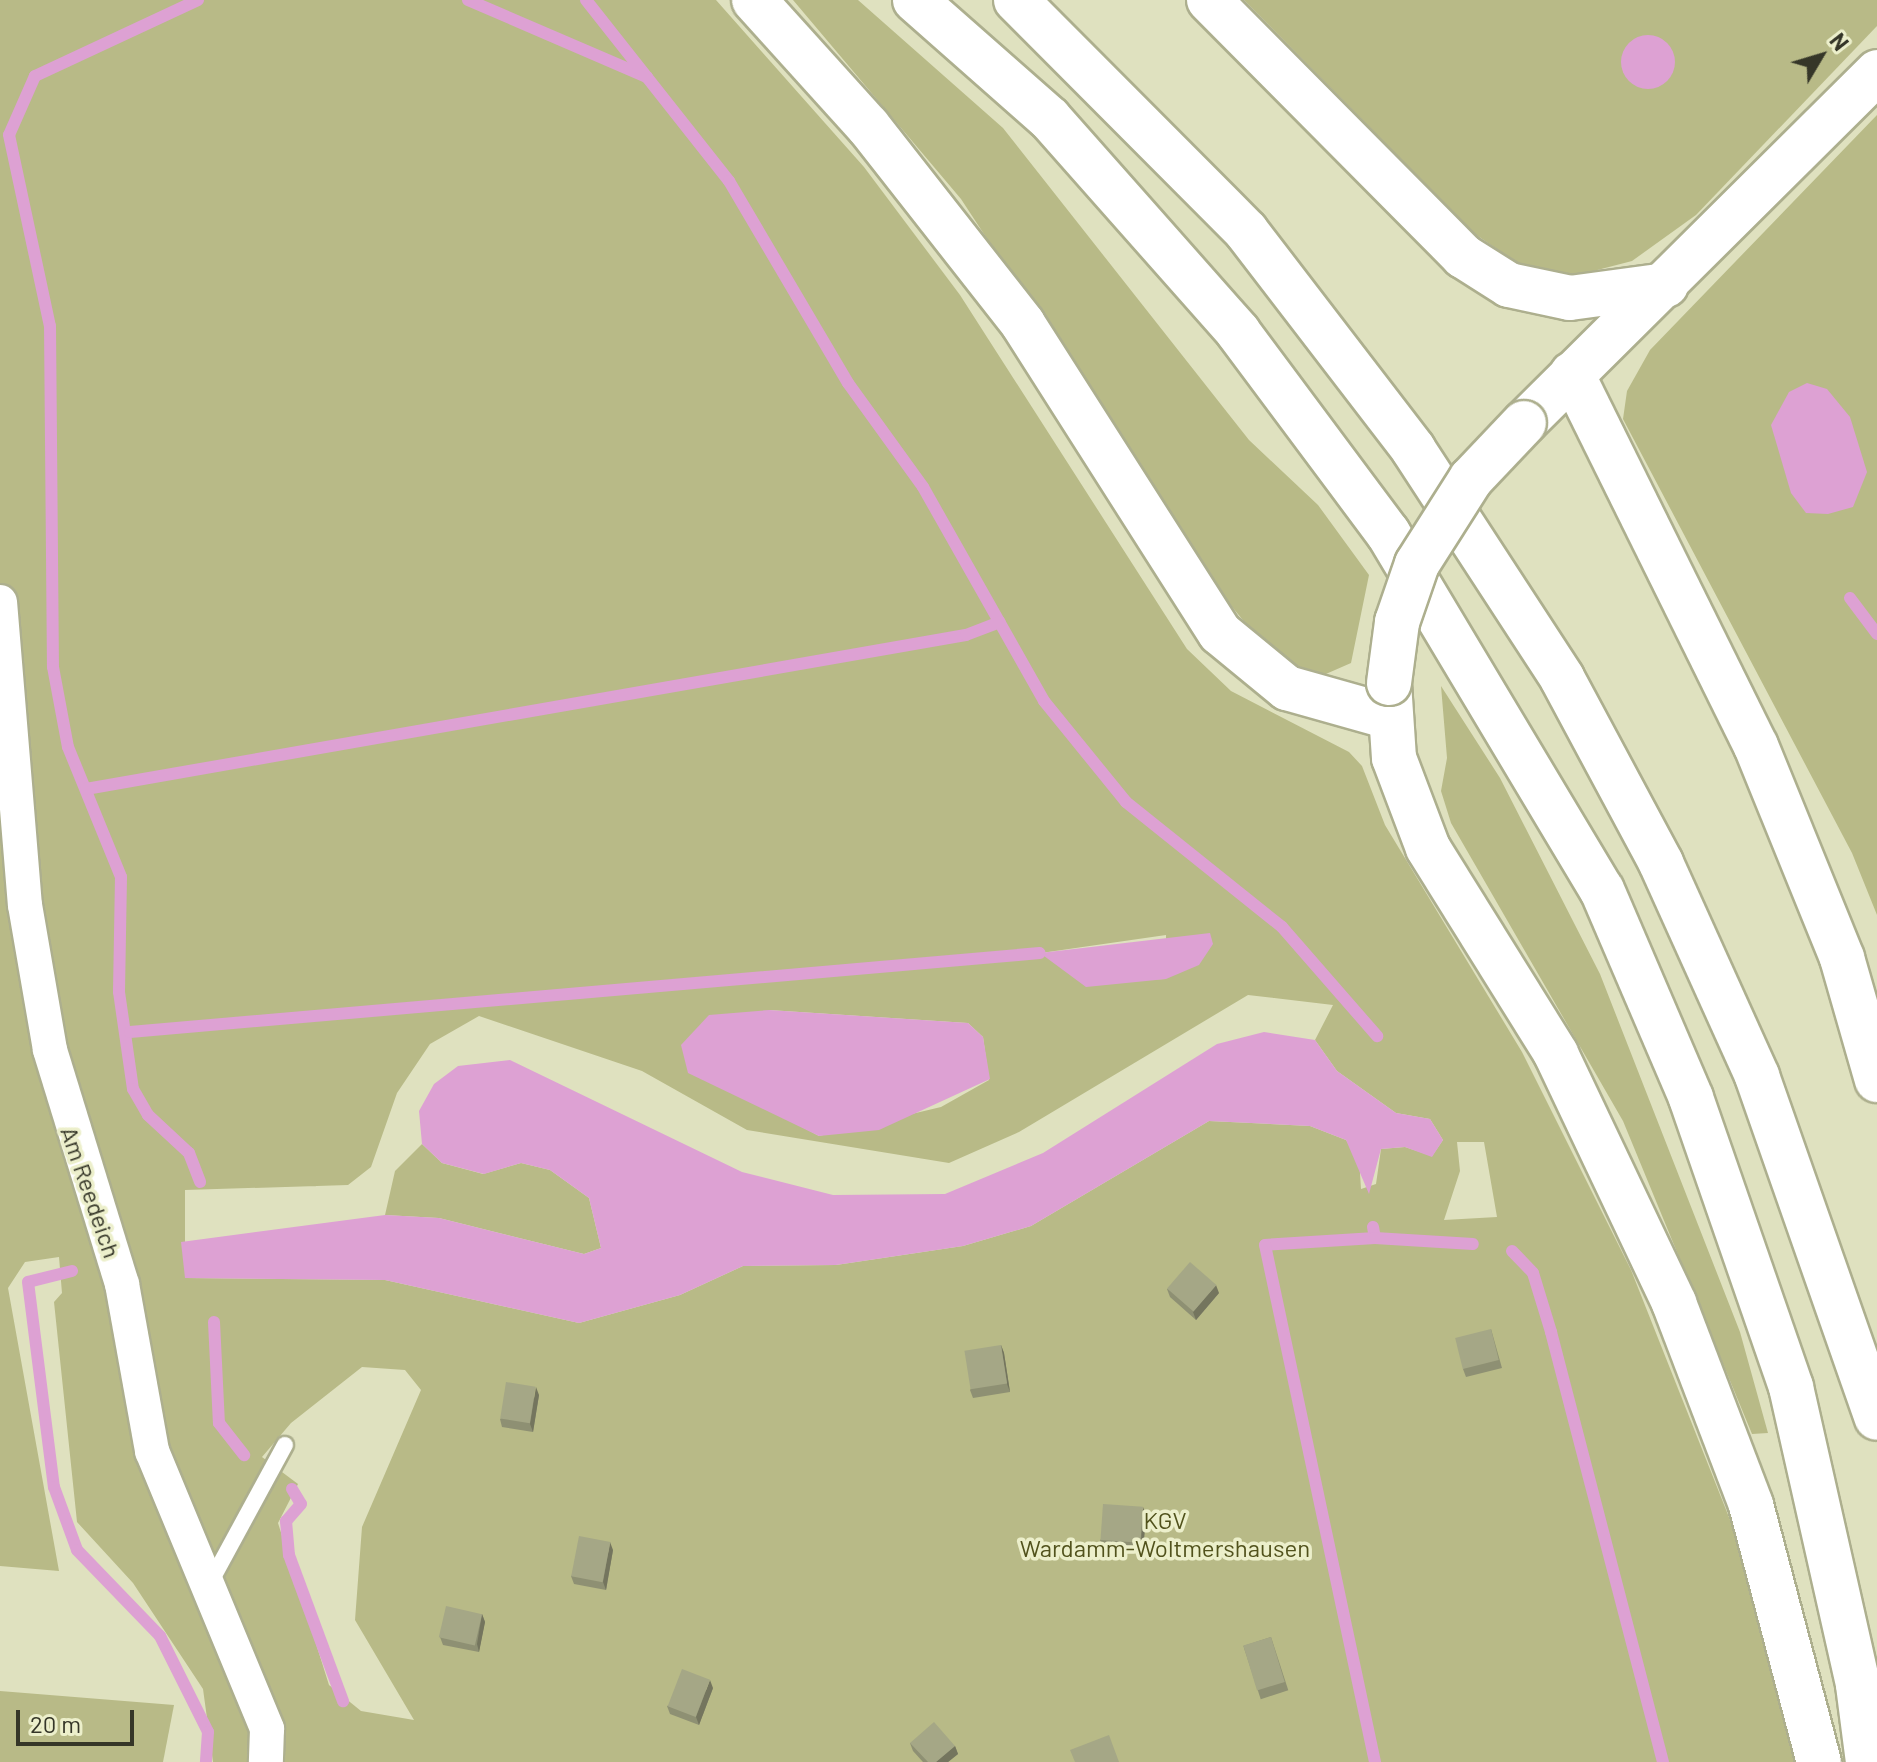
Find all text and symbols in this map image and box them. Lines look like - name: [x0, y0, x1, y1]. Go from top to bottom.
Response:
- north arrow: [1781, 16, 1861, 96]
- text: N: [1825, 27, 1855, 55]
- street label: Am Reedeich: [55, 1123, 127, 1261]
- park label: KGV Wardamm-Woltmershausen: [1020, 1506, 1310, 1562]
- scale bar: [20, 1694, 138, 1744]
- text: 20 m: [30, 1709, 81, 1738]

